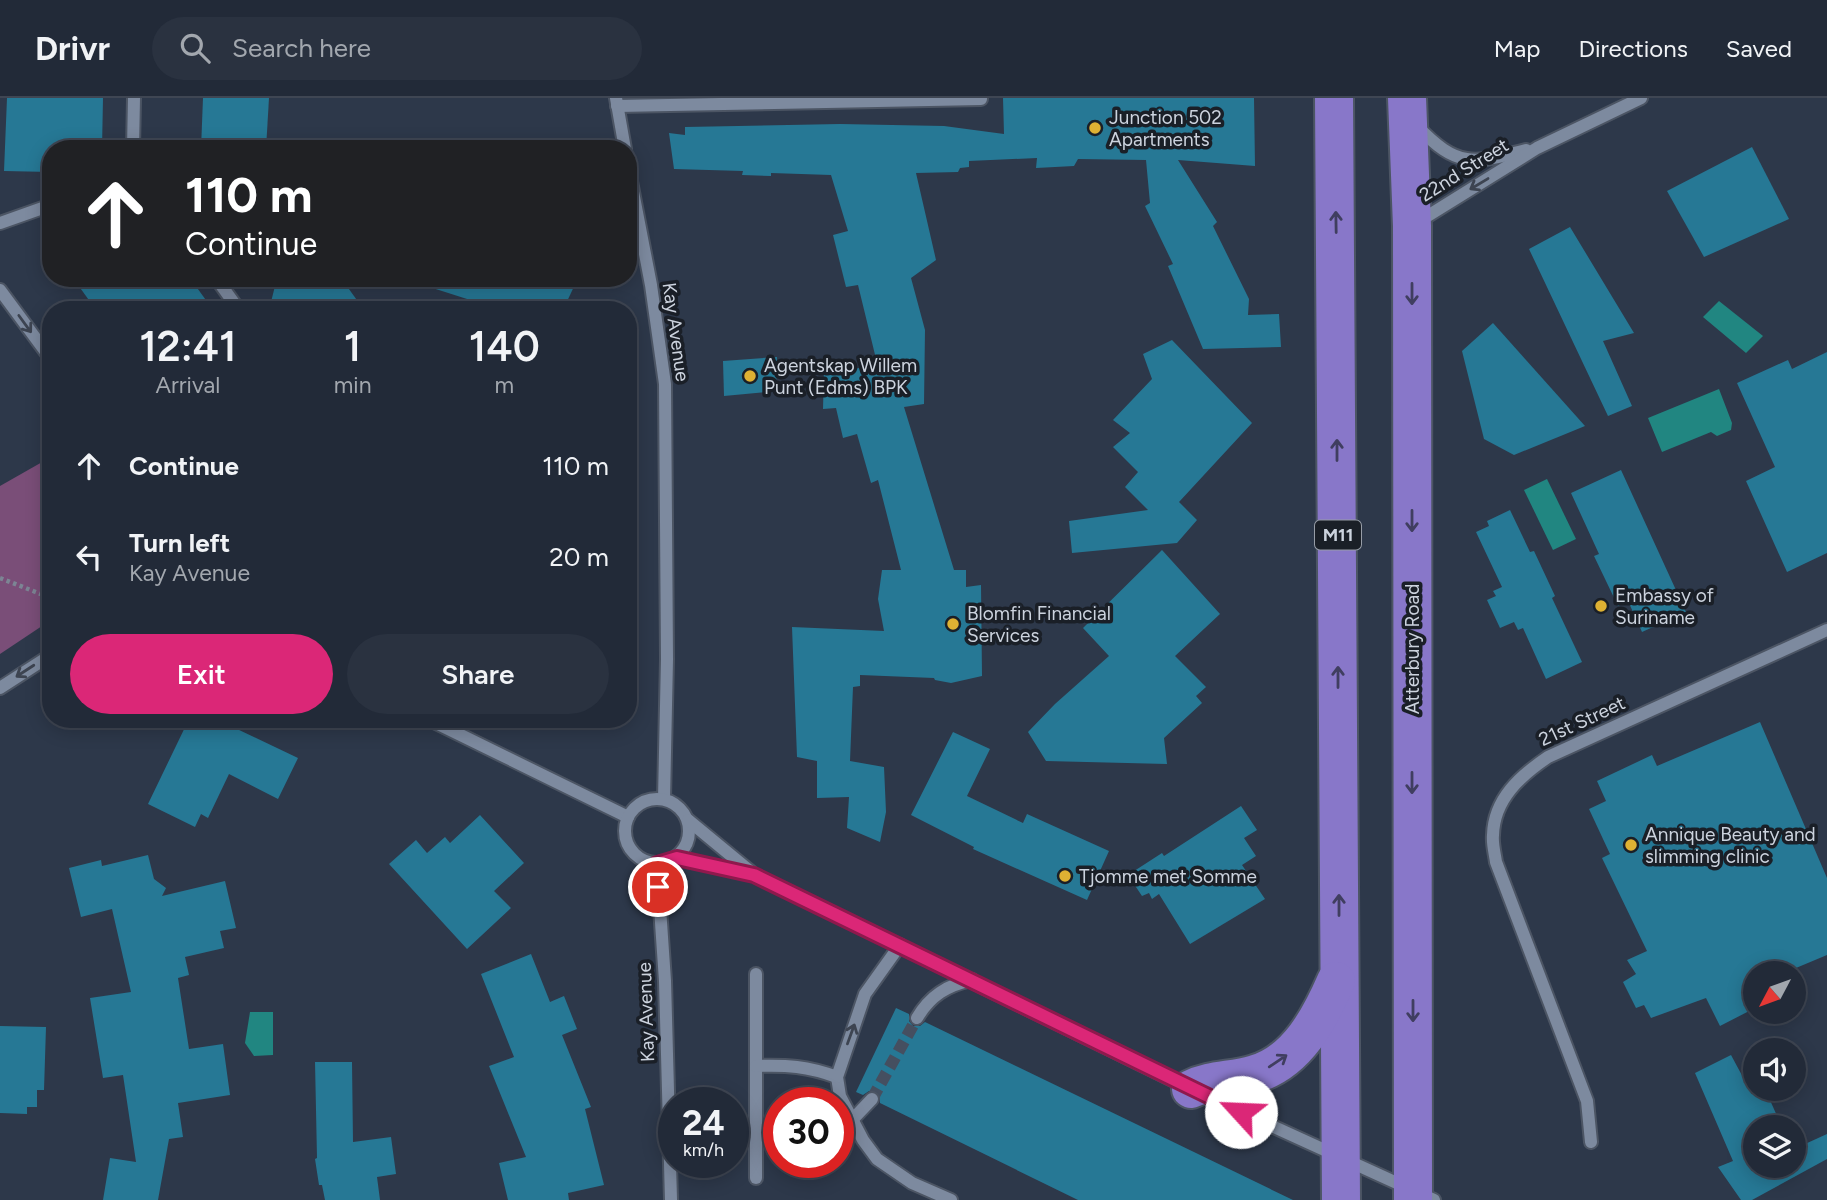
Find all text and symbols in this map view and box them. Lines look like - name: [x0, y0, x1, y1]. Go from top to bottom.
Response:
- search box: [152, 17, 642, 80]
- text: Drivr: [35, 29, 110, 68]
- icon: search: [176, 29, 214, 67]
- text: Search here: [232, 32, 371, 64]
- text: Map: [1494, 34, 1540, 63]
- text: Directions: [1578, 34, 1688, 63]
- text: Saved: [1726, 34, 1792, 63]
- place label: Junction 502 Apartments: [1109, 106, 1222, 151]
- marker: Junction 502 Apartments: [1087, 120, 1103, 136]
- street label: 22nd Street: [1415, 134, 1513, 206]
- text: 110 m: [185, 165, 313, 224]
- icon: ahead: [70, 168, 161, 259]
- one-way arrow: [1470, 178, 1490, 192]
- one-way arrow: [1329, 211, 1343, 234]
- text: Continue: [185, 225, 317, 263]
- street label: Kay Avenue: [658, 281, 694, 383]
- one-way arrow: [1405, 282, 1419, 305]
- one-way arrow: [18, 314, 33, 333]
- text: 12:41: [139, 321, 237, 372]
- text: 1: [344, 321, 361, 372]
- text: 140: [469, 321, 540, 372]
- place label: Agentskap Willem Punt (Edms) BPK: [764, 354, 917, 399]
- marker: Agentskap Willem Punt (Edms) BPK: [742, 368, 758, 384]
- text: Arrival: [155, 371, 220, 399]
- text: min: [334, 371, 372, 399]
- text: m: [494, 371, 514, 399]
- one-way arrow: [1330, 438, 1344, 461]
- icon: ahead: [70, 447, 108, 485]
- text: Continue: [129, 450, 239, 482]
- text: 110 m: [542, 450, 609, 482]
- one-way arrow: [1405, 510, 1419, 533]
- road number: M11: [1315, 520, 1361, 550]
- text: Turn left: [129, 527, 230, 559]
- icon: left: [70, 538, 108, 576]
- text: 20 m: [549, 541, 609, 573]
- text: Kay Avenue: [129, 559, 250, 587]
- street label: Atterbury Road: [1401, 584, 1424, 714]
- place label: Embassy of Suriname: [1615, 584, 1714, 629]
- marker: Embassy of Suriname: [1593, 598, 1609, 614]
- place label: Blomfin Financial Services: [967, 602, 1111, 647]
- marker: Blomfin Financial Services: [945, 616, 961, 632]
- button: Exit: [70, 634, 333, 714]
- button: Share: [347, 634, 609, 714]
- one-way arrow: [16, 665, 36, 679]
- one-way arrow: [1331, 666, 1345, 689]
- street label: 21st Street: [1535, 691, 1629, 751]
- one-way arrow: [1405, 772, 1419, 795]
- place label: Annique Beauty and slimming clinic: [1645, 823, 1816, 868]
- marker: Annique Beauty and slimming clinic: [1623, 837, 1639, 853]
- pin: [628, 857, 688, 917]
- place label: Tjomme met Somme: [1079, 865, 1257, 888]
- icon: arrive: [639, 868, 677, 906]
- marker: Tjomme met Somme: [1057, 868, 1073, 884]
- one-way arrow: [1332, 893, 1346, 916]
- north arrow: [1743, 961, 1806, 1024]
- map controls: [1743, 961, 1806, 1178]
- street label: Kay Avenue: [633, 962, 659, 1062]
- one-way arrow: [1406, 999, 1420, 1022]
- one-way arrow: [846, 1023, 858, 1045]
- button: sound: [1743, 1038, 1806, 1101]
- one-way arrow: [1268, 1054, 1287, 1069]
- position arrow: [1204, 1075, 1278, 1149]
- speed limit sign: 30: [763, 1087, 854, 1178]
- text: 24: [682, 1102, 725, 1144]
- button: layers: [1743, 1115, 1806, 1178]
- text: km/h: [683, 1139, 724, 1161]

